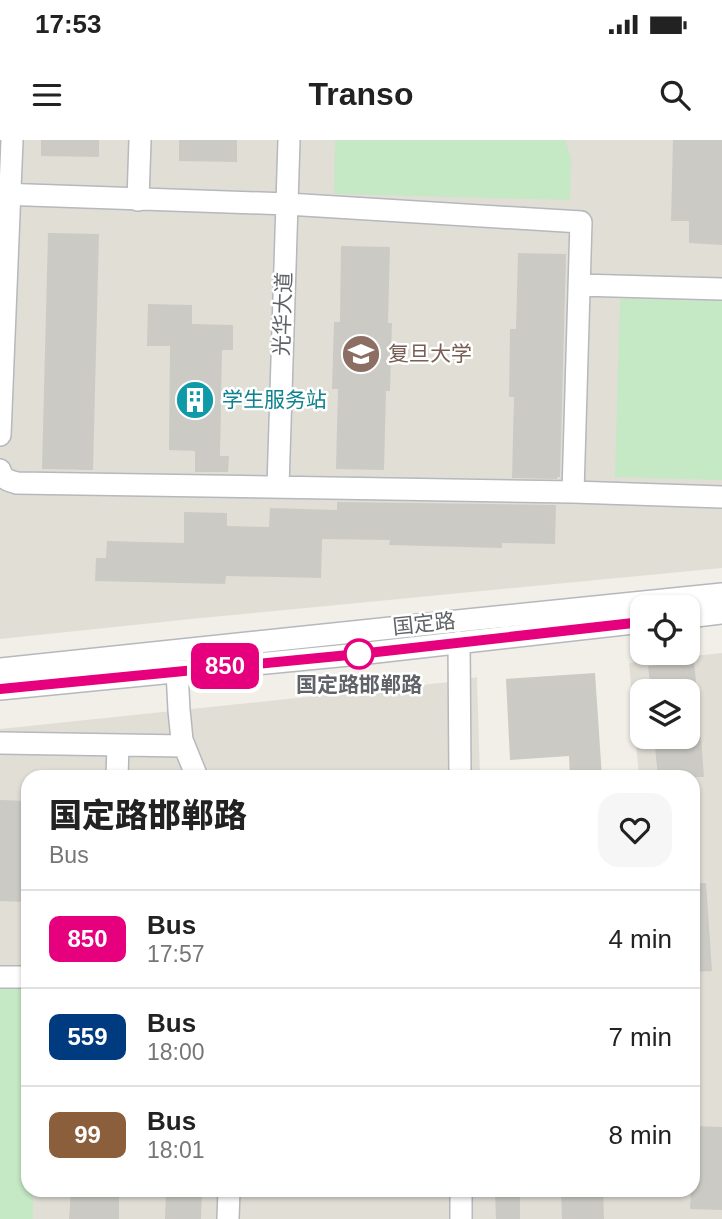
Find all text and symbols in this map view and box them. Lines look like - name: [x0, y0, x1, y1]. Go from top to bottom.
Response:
- text: 17:53: [35, 9, 102, 39]
- icon: menu: [28, 76, 66, 114]
- text: Transo: [309, 76, 413, 112]
- icon: search: [656, 76, 694, 114]
- street label: 光华大道: [270, 272, 295, 356]
- school or university icon: 复旦大学: [340, 333, 382, 375]
- place label: 复旦大学: [388, 342, 472, 365]
- building icon: 学生服务站: [174, 379, 216, 421]
- place label: 学生服务站: [222, 388, 327, 411]
- map controls: [630, 595, 700, 749]
- button: locate: [630, 595, 700, 665]
- street label: 国定路: [391, 609, 456, 638]
- marker: 国定路邯郸路: [344, 639, 374, 669]
- line badge: 850: [185, 643, 265, 689]
- text: 850: [205, 652, 245, 679]
- place label: 国定路邯郸路: [296, 673, 422, 696]
- button: layers: [630, 679, 700, 749]
- button: heart: [598, 793, 672, 867]
- text: 国定路邯郸路: [49, 797, 247, 834]
- text: Bus: [49, 842, 89, 868]
- text: Bus: [147, 910, 196, 940]
- text: 4 min: [608, 924, 672, 954]
- text: 850: [67, 925, 108, 952]
- text: 17:57: [147, 941, 205, 967]
- text: Bus: [147, 1008, 196, 1038]
- text: 7 min: [608, 1022, 672, 1052]
- text: 559: [67, 1023, 108, 1050]
- text: 18:00: [147, 1039, 205, 1065]
- text: Bus: [147, 1106, 196, 1136]
- text: 8 min: [608, 1120, 672, 1150]
- text: 99: [74, 1121, 101, 1148]
- text: 18:01: [147, 1137, 205, 1163]

